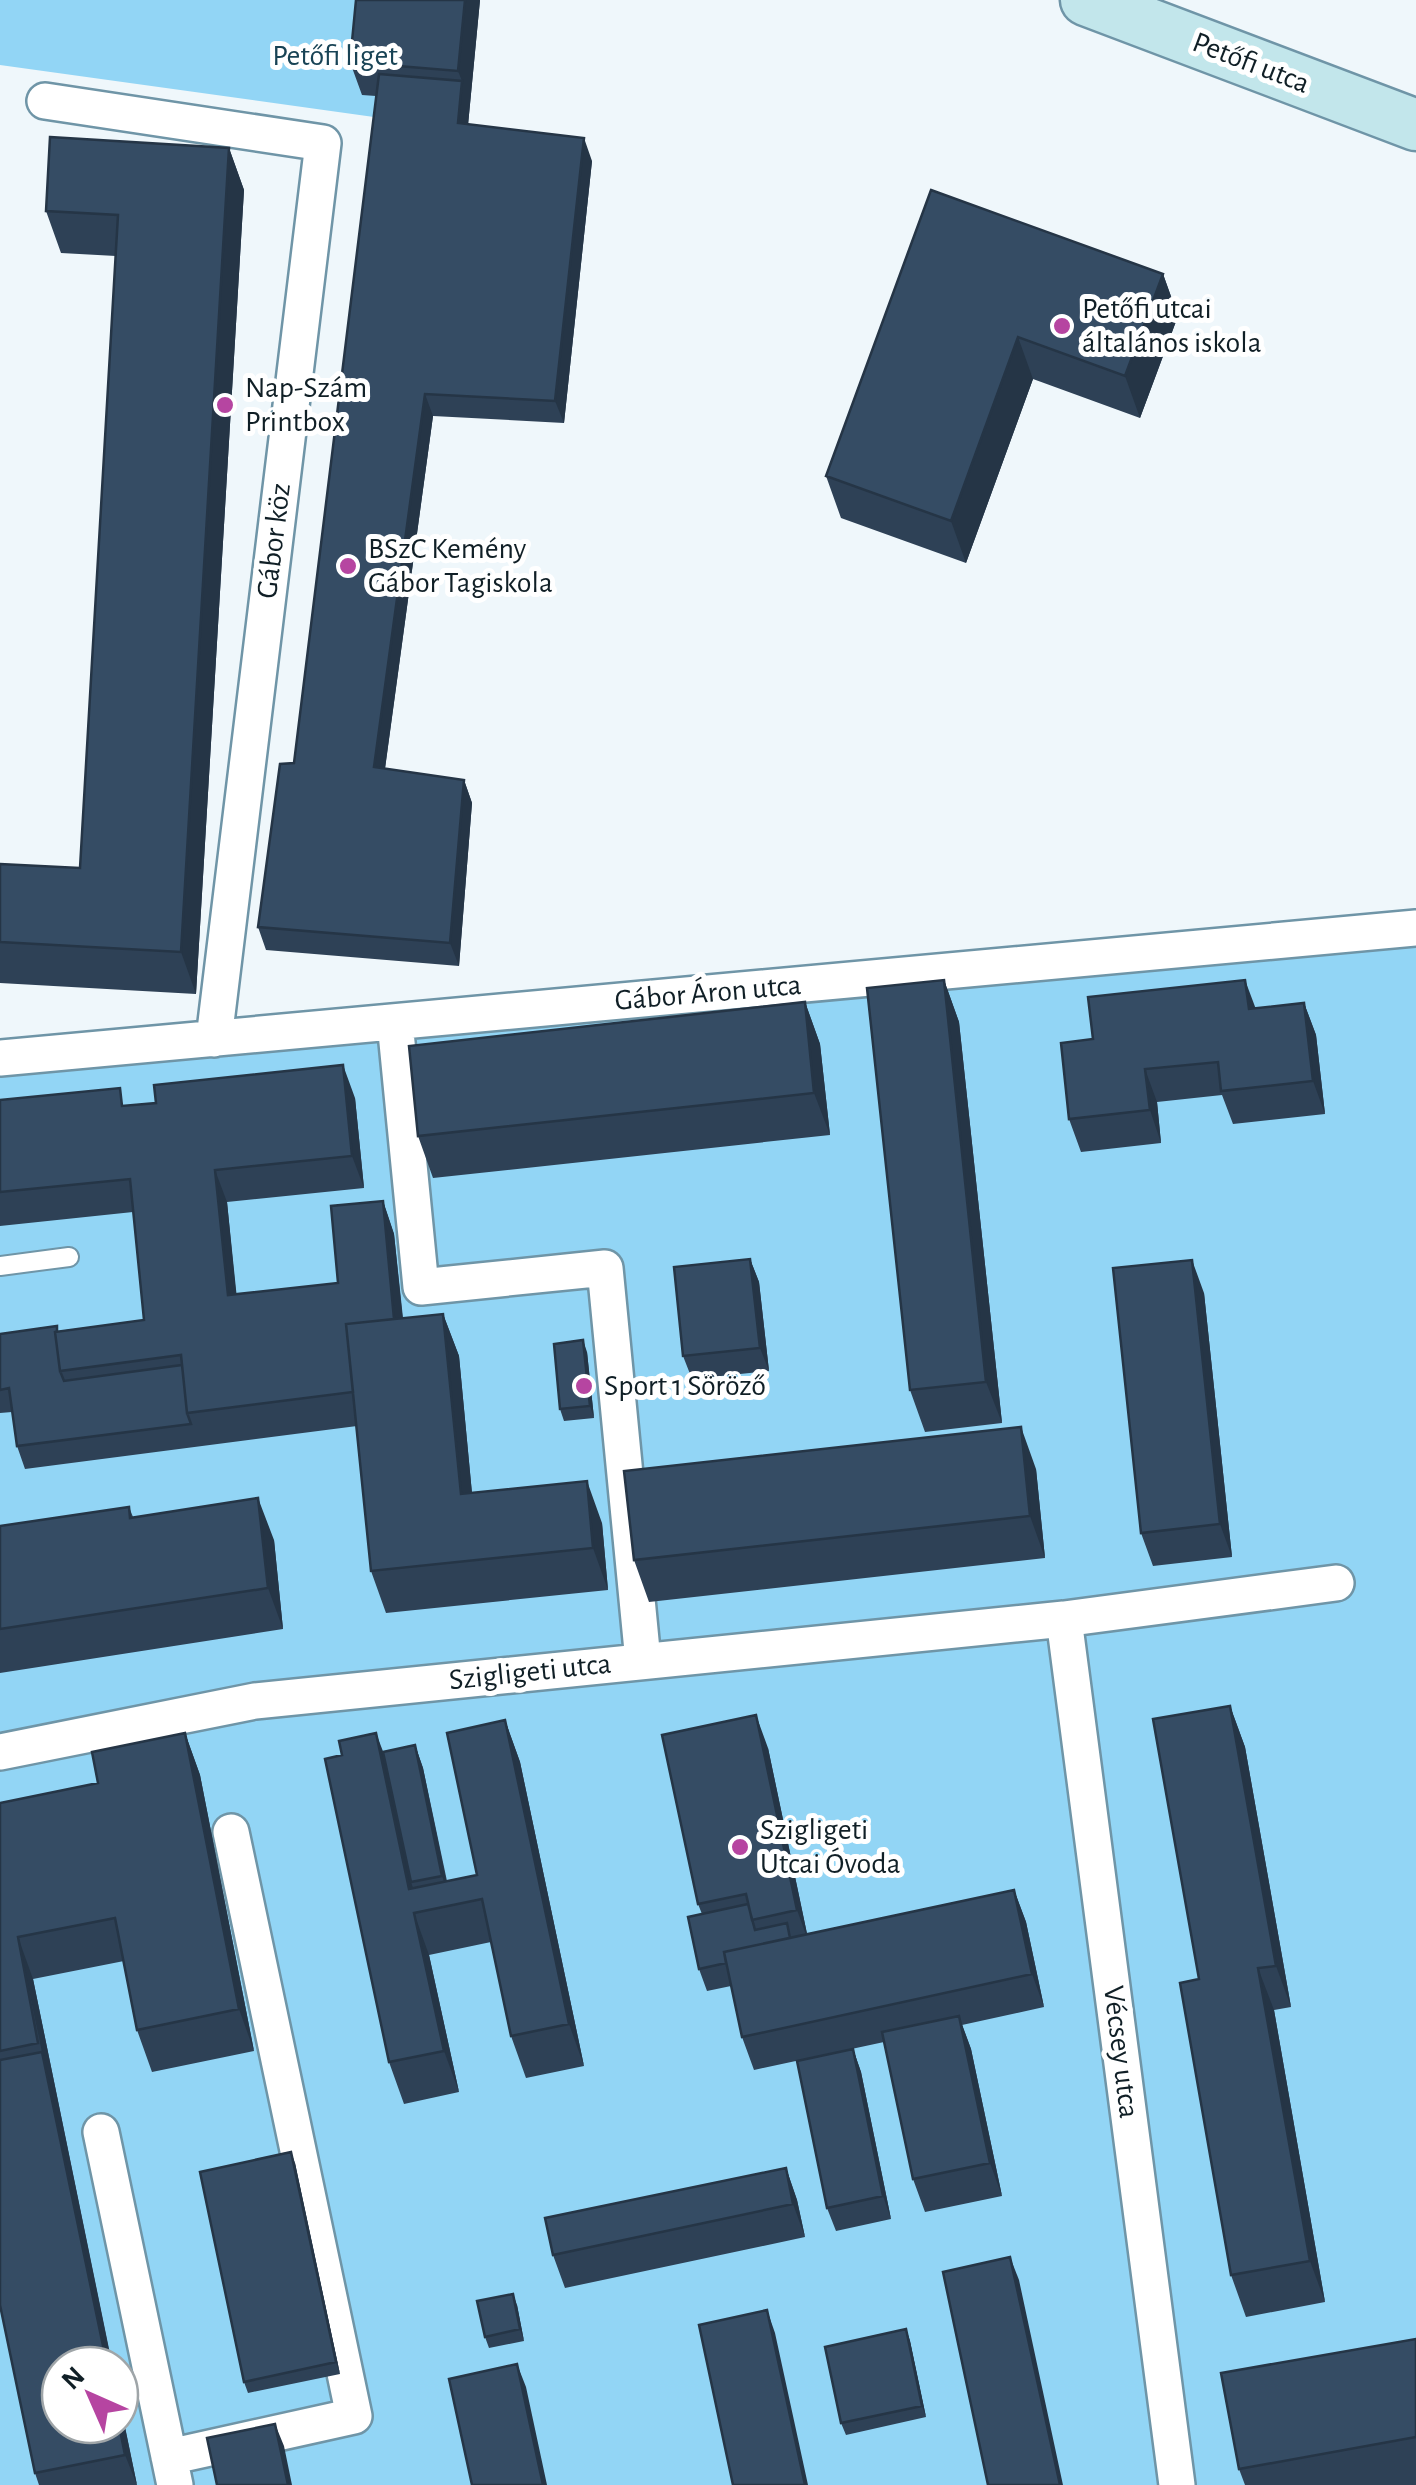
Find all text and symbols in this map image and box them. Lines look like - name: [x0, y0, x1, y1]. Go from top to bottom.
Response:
- street label: Petőfi utca: [1188, 27, 1314, 99]
- park label: Petőfi liget: [272, 41, 398, 71]
- place label: Petőfi utcai általános iskola: [1082, 294, 1262, 358]
- marker: Petőfi utcai általános iskola: [1051, 315, 1073, 337]
- place label: Nap-Szám Printbox: [245, 373, 367, 437]
- marker: Nap-Szám Printbox: [214, 394, 236, 416]
- street label: Gábor köz: [252, 482, 296, 600]
- place label: BSzC Kemény Gábor Tagiskola: [368, 534, 553, 598]
- marker: BSzC Kemény Gábor Tagiskola: [337, 555, 359, 577]
- street label: Gábor Áron utca: [613, 968, 803, 1016]
- place label: Sport 1 Söröző: [604, 1371, 766, 1401]
- marker: Sport 1 Söröző: [573, 1375, 595, 1397]
- street label: Szigligeti utca: [447, 1649, 613, 1695]
- place label: Szigligeti Utcai Óvoda: [760, 1815, 901, 1879]
- marker: Szigligeti Utcai Óvoda: [729, 1836, 751, 1858]
- street label: Vécsey utca: [1098, 1984, 1144, 2120]
- north arrow: [40, 2345, 140, 2445]
- text: N: [57, 2362, 91, 2396]

